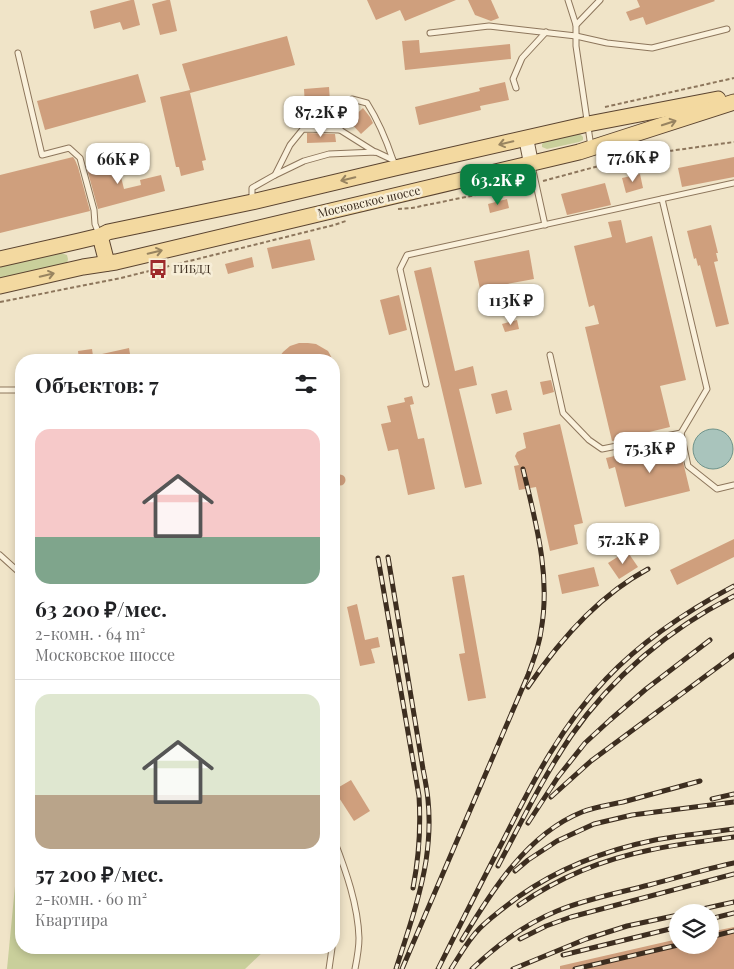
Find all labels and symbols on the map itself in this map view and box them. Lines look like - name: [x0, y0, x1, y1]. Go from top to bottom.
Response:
- pin: 87.2K ₽: [275, 96, 367, 138]
- one-way arrow: [660, 118, 676, 127]
- one-way arrow: [499, 139, 515, 148]
- pin: 77.6K ₽: [587, 140, 679, 183]
- pin: 66K ₽: [83, 142, 153, 185]
- pin: 63.2K ₽: [452, 164, 544, 206]
- one-way arrow: [340, 175, 356, 184]
- street label: Московское шоссе: [316, 181, 422, 221]
- one-way arrow: [147, 247, 163, 256]
- bus stop icon: ГИБДД: [147, 258, 169, 280]
- place label: ГИБДД: [173, 260, 211, 276]
- one-way arrow: [39, 270, 55, 279]
- pin: 113K ₽: [470, 284, 552, 326]
- pin: 75.3K ₽: [604, 432, 696, 474]
- pin: 57.2K ₽: [577, 522, 669, 565]

